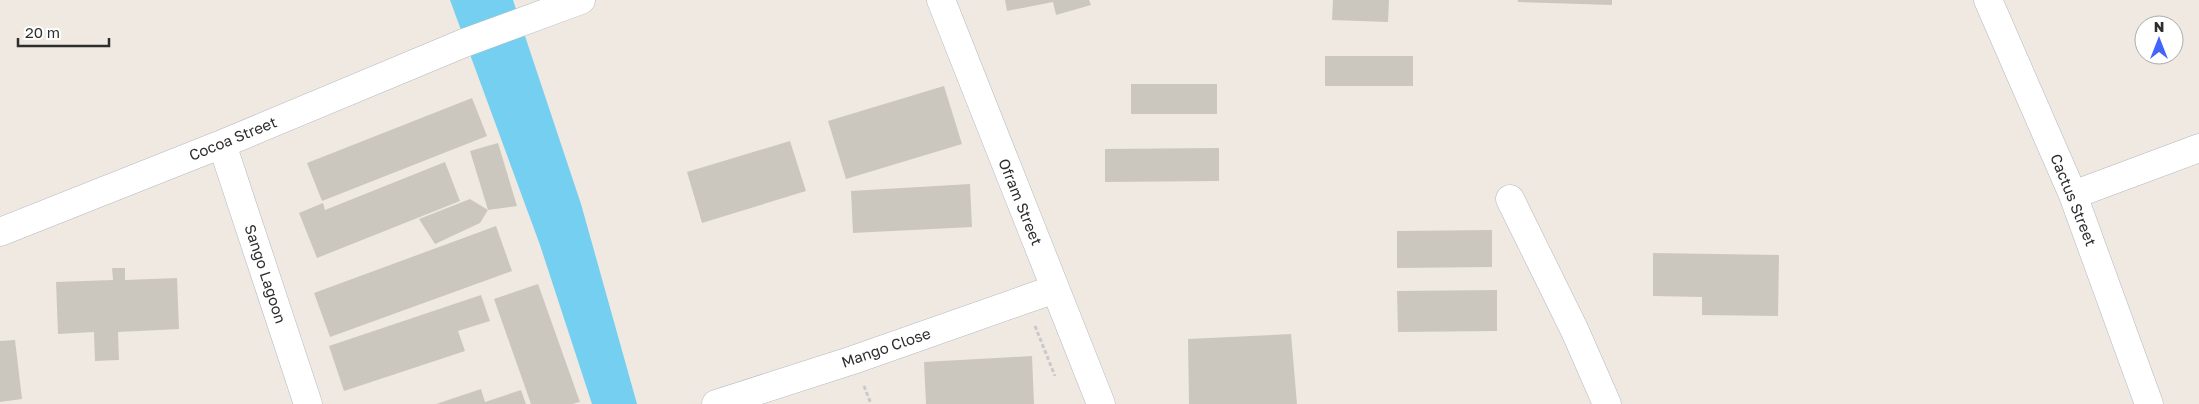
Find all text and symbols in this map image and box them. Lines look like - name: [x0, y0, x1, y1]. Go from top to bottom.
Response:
- scale bar: [18, 15, 109, 47]
- north arrow: [2134, 15, 2184, 65]
- text: N: [2154, 18, 2164, 35]
- text: 20 m: [25, 23, 60, 41]
- street label: Cocoa Street: [186, 112, 279, 164]
- street label: Cactus Street: [2047, 151, 2101, 248]
- street label: Ofram Street: [995, 156, 1047, 248]
- street label: Sango Lagoon: [241, 222, 290, 325]
- street label: Mango Close: [839, 323, 933, 371]

